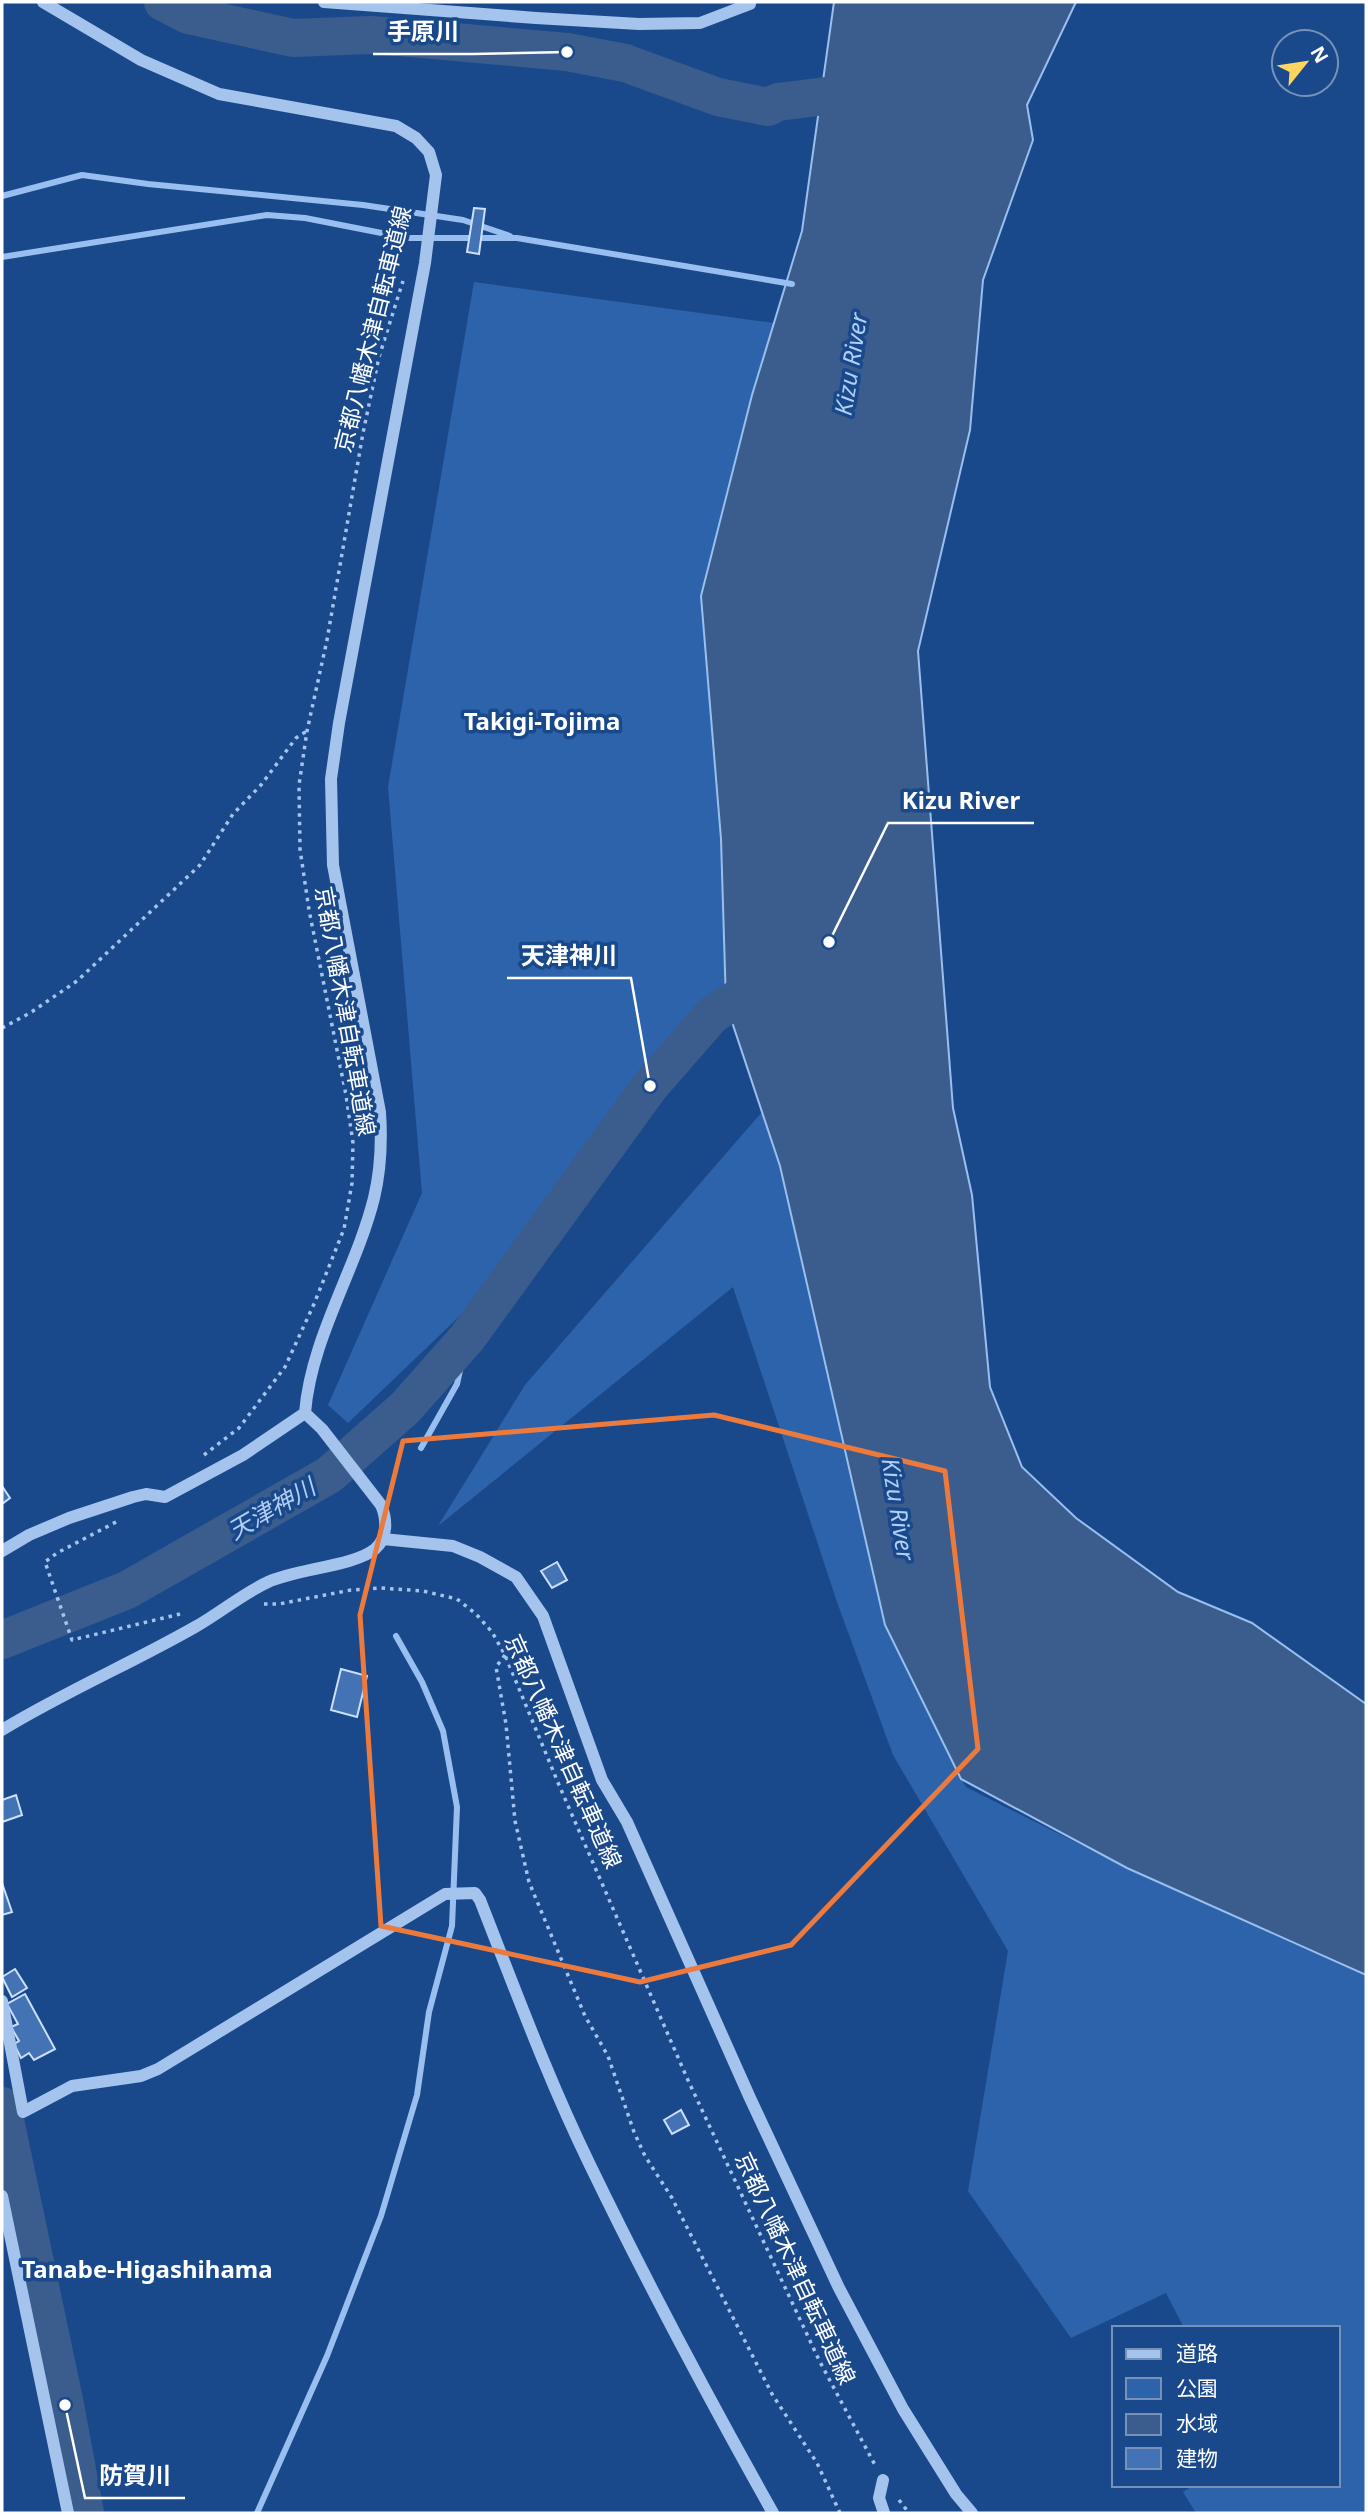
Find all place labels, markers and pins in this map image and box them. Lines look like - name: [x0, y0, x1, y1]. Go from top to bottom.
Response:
- callout: 手原川: [373, 9, 473, 54]
- callout: Kizu River: [888, 778, 1034, 823]
- callout: 天津神川: [507, 933, 631, 978]
- callout: 防賀川: [85, 2453, 185, 2498]

